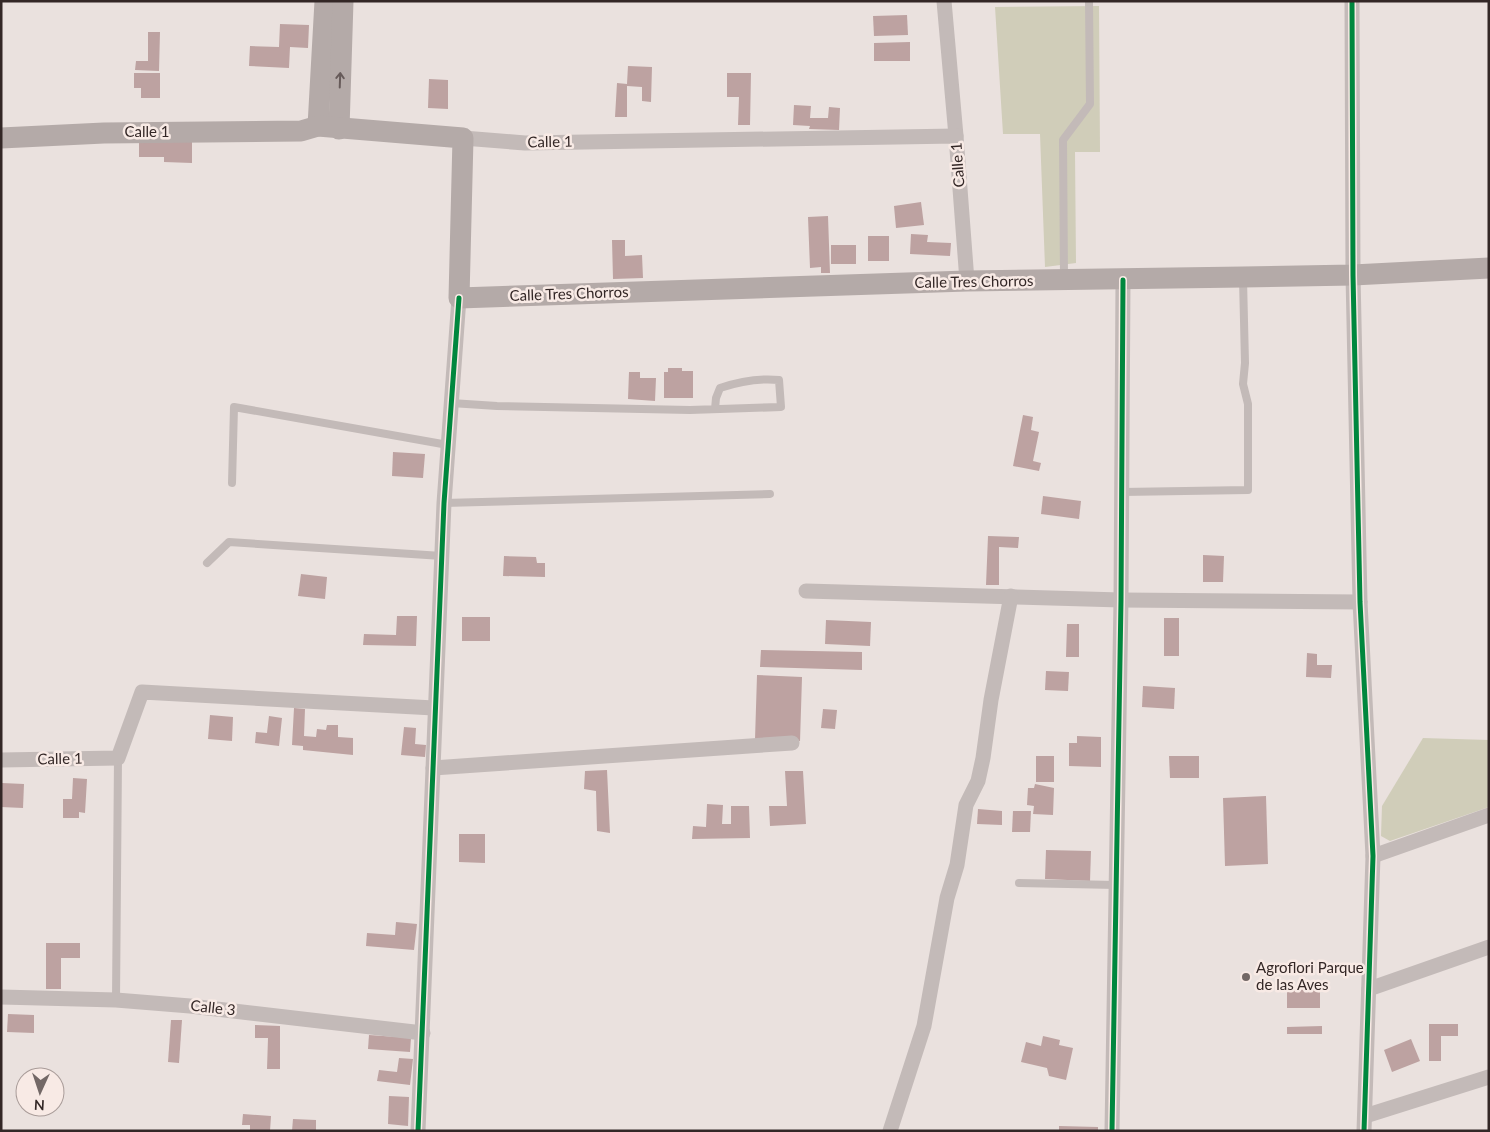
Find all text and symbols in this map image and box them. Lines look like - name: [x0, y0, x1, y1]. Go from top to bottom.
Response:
- one-way arrow: [336, 72, 345, 88]
- street label: Calle 1: [124, 122, 170, 140]
- street label: Calle 1: [527, 132, 573, 150]
- street label: Calle 1: [946, 142, 968, 188]
- street label: Calle Tres Chorros: [914, 271, 1034, 291]
- street label: Calle Tres Chorros: [509, 282, 629, 304]
- street label: Calle 1: [37, 749, 83, 767]
- place label: Agroflori Parque de las Aves: [1256, 958, 1364, 993]
- marker: Agroflori Parque de las Aves: [1240, 971, 1252, 983]
- street label: Calle 3: [190, 996, 236, 1018]
- north arrow: [15, 1067, 65, 1117]
- text: N: [33, 1097, 45, 1114]

